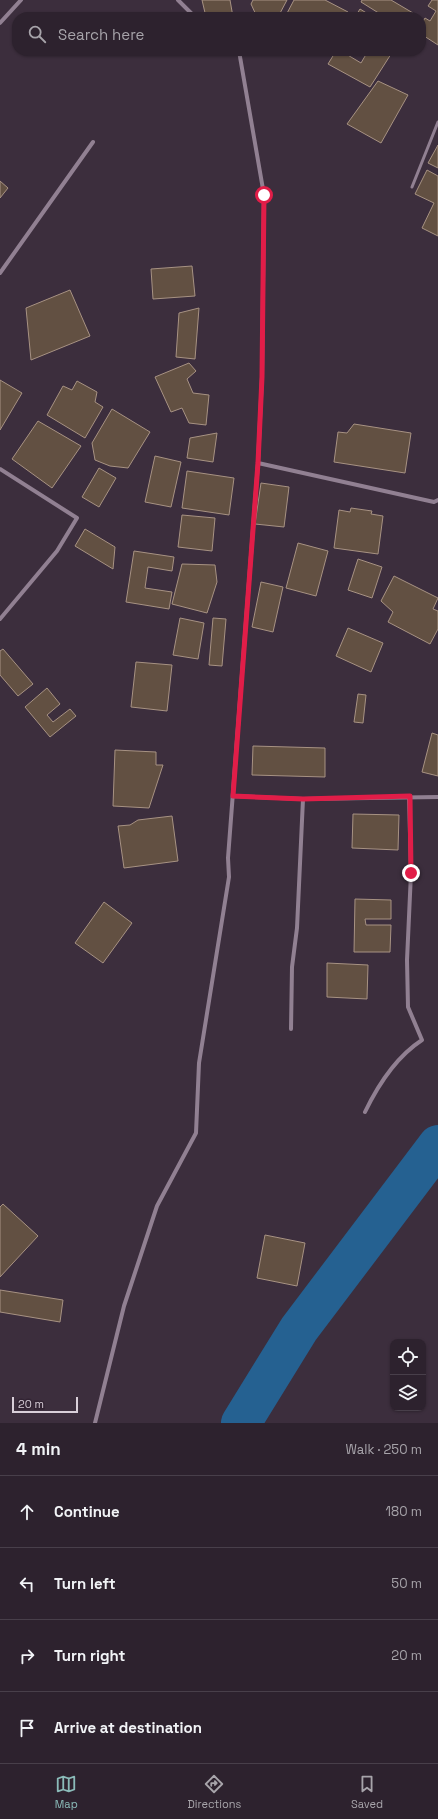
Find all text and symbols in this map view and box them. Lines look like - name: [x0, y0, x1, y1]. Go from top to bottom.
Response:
- search box: [12, 12, 426, 56]
- icon: search: [26, 23, 48, 45]
- text: Search here: [58, 25, 144, 44]
- route start: [255, 186, 273, 204]
- route end: [402, 864, 420, 882]
- map controls: [390, 1339, 426, 1411]
- button: locate: [390, 1339, 426, 1375]
- button: layers: [390, 1375, 426, 1411]
- scale bar: [12, 1395, 78, 1414]
- text: 20 m: [18, 1397, 44, 1411]
- text: 4 min: [16, 1438, 61, 1460]
- text: Walk · 250 m: [346, 1441, 422, 1458]
- icon: ahead: [16, 1501, 38, 1523]
- text: Continue: [54, 1502, 120, 1521]
- text: 180 m: [386, 1503, 422, 1520]
- icon: left: [16, 1573, 38, 1595]
- text: Turn left: [54, 1574, 116, 1593]
- text: 50 m: [391, 1575, 422, 1592]
- icon: right: [16, 1645, 38, 1667]
- text: Turn right: [54, 1646, 125, 1665]
- text: 20 m: [391, 1647, 422, 1664]
- icon: arrive: [16, 1717, 38, 1739]
- text: Arrive at destination: [54, 1718, 202, 1737]
- tab: Map: [55, 1773, 78, 1811]
- tab: Directions: [187, 1773, 241, 1811]
- tab: Saved: [351, 1773, 383, 1811]

